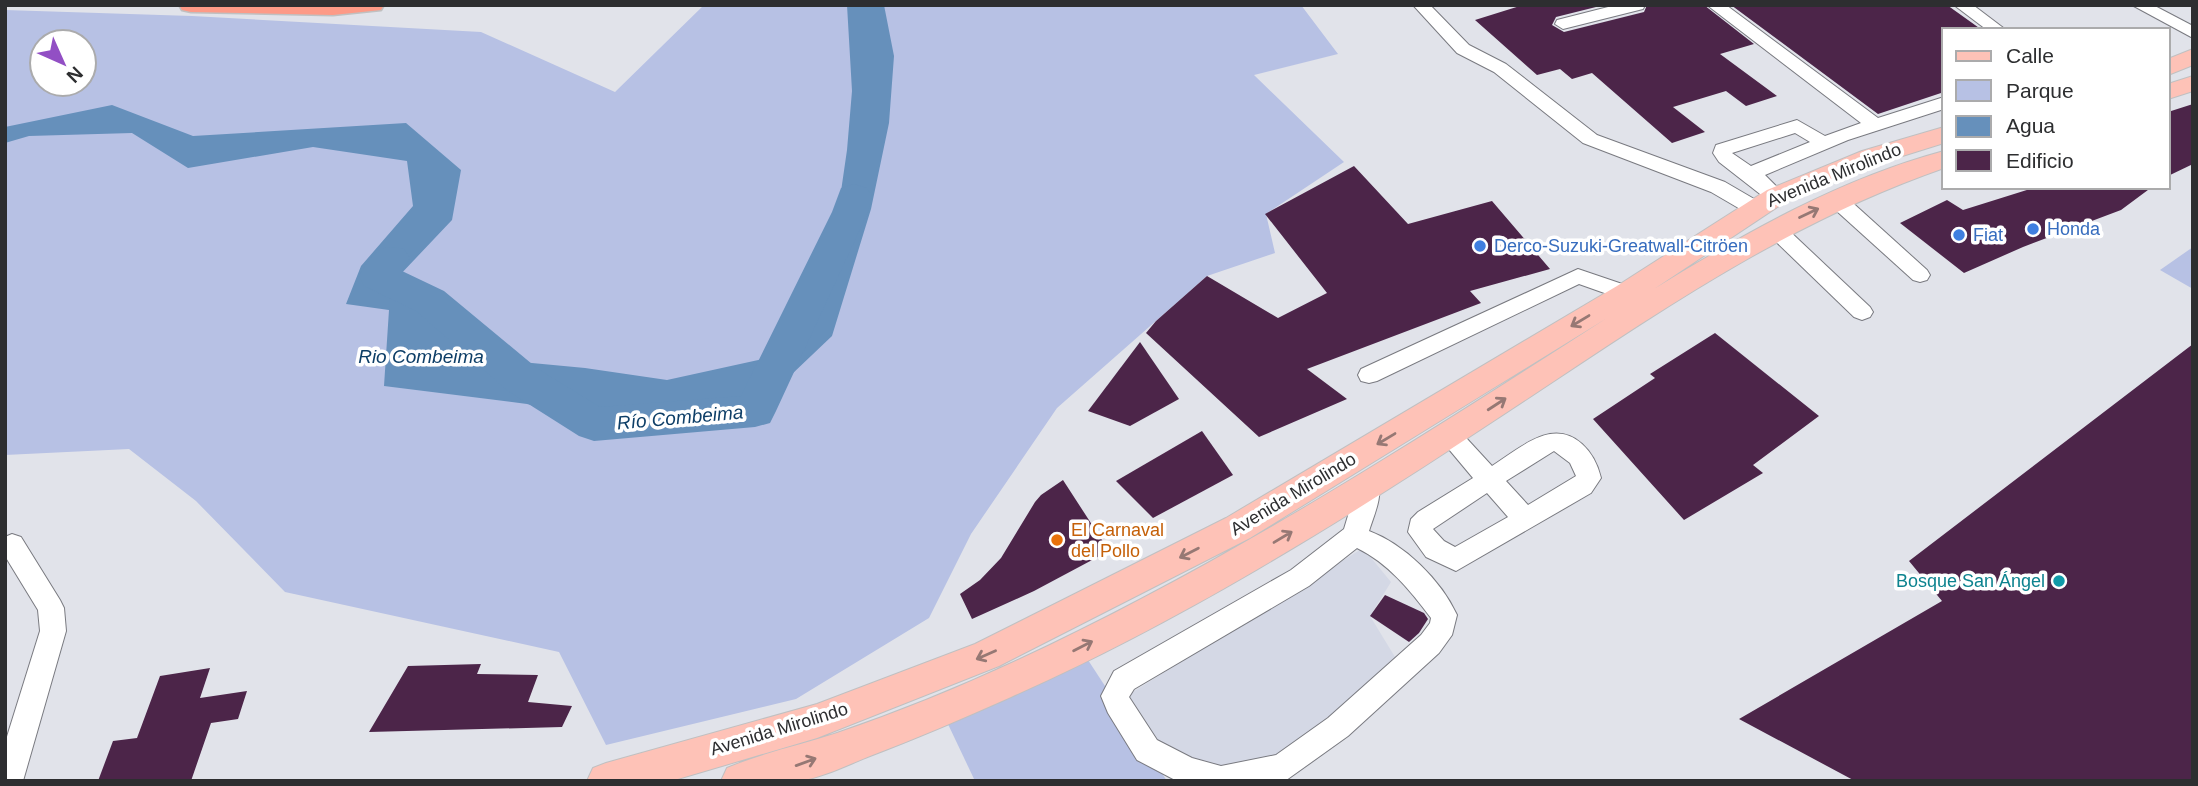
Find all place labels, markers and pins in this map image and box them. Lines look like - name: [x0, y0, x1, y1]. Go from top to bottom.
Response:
- place label: Honda: [2047, 219, 2101, 239]
- marker: Honda: [2025, 221, 2041, 237]
- place label: Fiat: [1973, 225, 2003, 245]
- marker: Fiat: [1951, 227, 1967, 243]
- place label: Derco-Suzuki-Greatwall-Citröen: [1494, 236, 1748, 256]
- marker: Derco-Suzuki-Greatwall-Citröen: [1472, 238, 1488, 254]
- place label: El Carnaval del Pollo: [1071, 520, 1164, 561]
- marker: El Carnaval del Pollo: [1049, 532, 1065, 548]
- place label: Bosque San Ángel: [1896, 571, 2045, 591]
- marker: Bosque San Ángel: [2051, 573, 2067, 589]

